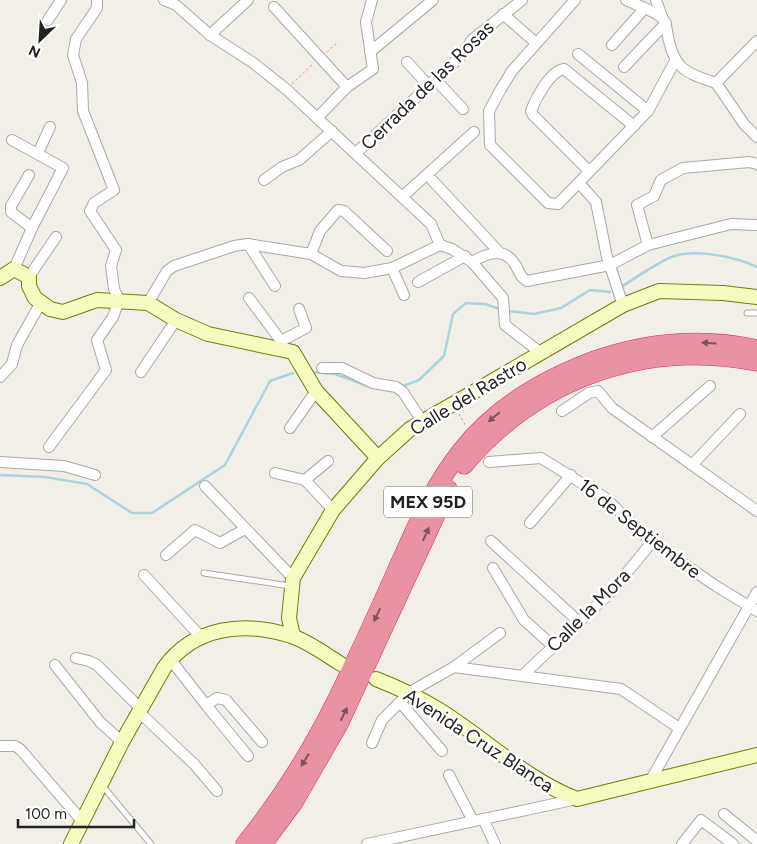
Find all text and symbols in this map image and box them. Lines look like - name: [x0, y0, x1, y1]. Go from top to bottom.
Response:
- north arrow: [15, 15, 65, 65]
- street label: Cerrada de las Rosas: [356, 16, 499, 155]
- text: N: [26, 41, 43, 61]
- one-way arrow: [700, 338, 716, 346]
- street label: Calle del Rastro: [406, 353, 531, 440]
- one-way arrow: [489, 411, 501, 423]
- street label: 16 de Septiembre: [574, 474, 705, 583]
- road number: MEX 95D: [384, 487, 472, 518]
- one-way arrow: [423, 527, 431, 541]
- street label: Calle la Mora: [542, 564, 635, 657]
- one-way arrow: [372, 608, 380, 622]
- street label: Avenida Cruz Blanca: [399, 683, 558, 797]
- one-way arrow: [340, 707, 348, 721]
- one-way arrow: [300, 754, 309, 767]
- scale bar: [18, 796, 134, 828]
- text: 100 m: [25, 805, 67, 823]

